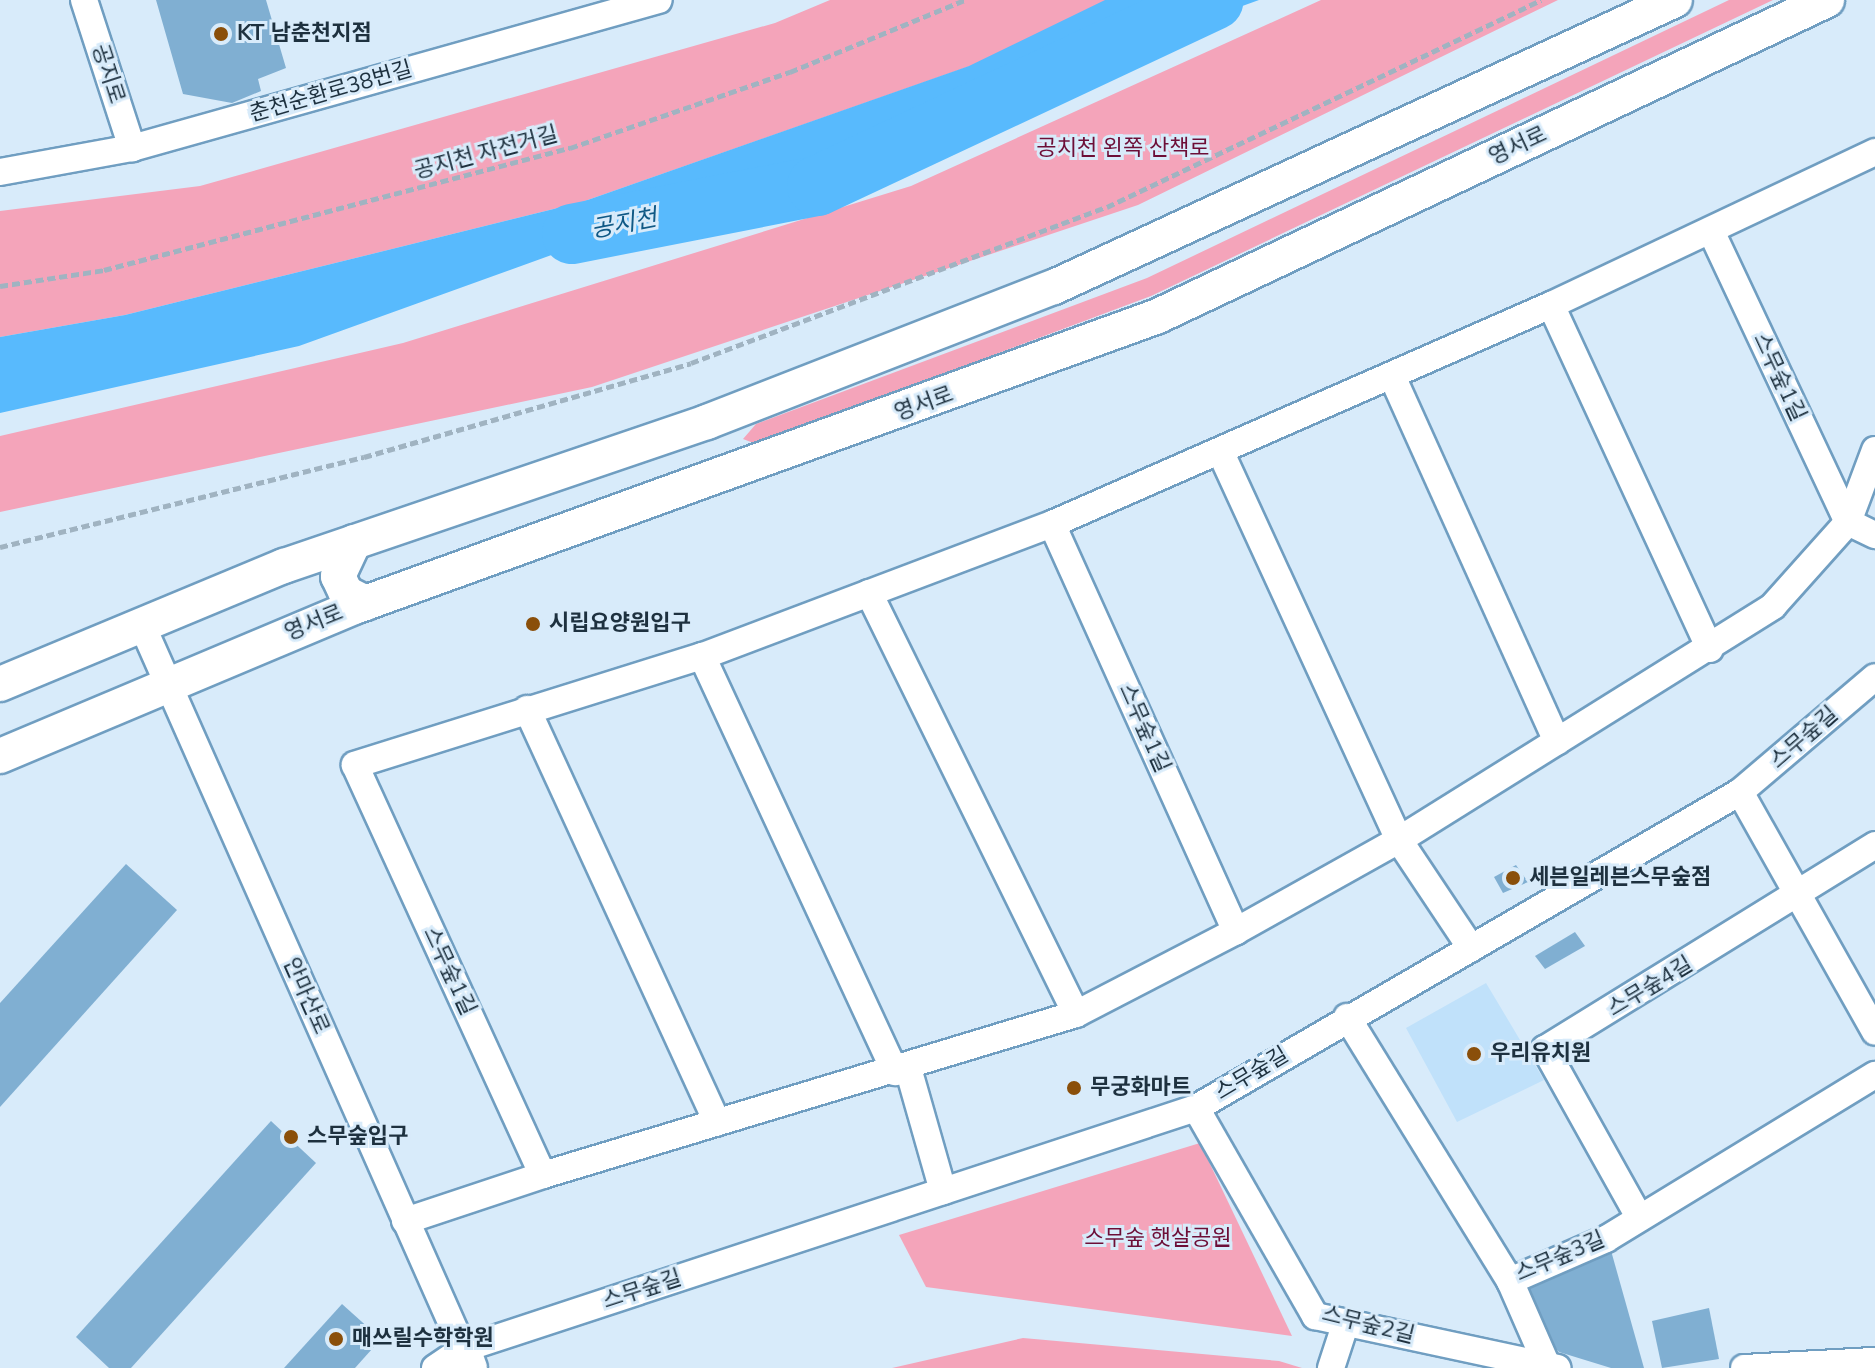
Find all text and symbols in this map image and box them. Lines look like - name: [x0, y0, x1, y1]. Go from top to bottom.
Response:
- place label: KT 남춘천지점: [237, 21, 372, 47]
- marker: KT 남춘천지점: [212, 25, 230, 43]
- street label: 공지로: [86, 41, 130, 107]
- street label: 춘천순환로38번길: [247, 56, 415, 128]
- street label: 공지천 자전거길: [411, 121, 561, 185]
- street label: 영서로: [1485, 121, 1551, 171]
- park label: 공치천 왼쪽 산책로: [1036, 136, 1210, 162]
- water label: 공지천: [589, 204, 659, 244]
- street label: 스무숲1길: [1747, 329, 1811, 425]
- street label: 영서로: [891, 381, 957, 427]
- street label: 영서로: [281, 599, 347, 647]
- place label: 시립요양원입구: [549, 611, 691, 637]
- marker: 시립요양원입구: [524, 615, 542, 633]
- street label: 스무숲1길: [1113, 680, 1175, 776]
- street label: 스무숲길: [1765, 701, 1843, 775]
- place label: 세븐일레븐스무숲점: [1529, 865, 1711, 891]
- marker: 세븐일레븐스무숲점: [1504, 869, 1522, 887]
- street label: 스무숲1길: [417, 923, 481, 1019]
- street label: 스무숲4길: [1603, 951, 1697, 1023]
- street label: 안마산로: [277, 954, 335, 1038]
- place label: 우리유치원: [1490, 1041, 1591, 1067]
- street label: 스무숲길: [1211, 1042, 1293, 1106]
- marker: 우리유치원: [1465, 1045, 1483, 1063]
- place label: 무궁화마트: [1090, 1075, 1191, 1101]
- marker: 무궁화마트: [1065, 1079, 1083, 1097]
- place label: 스무숲입구: [307, 1124, 408, 1150]
- marker: 스무숲입구: [282, 1128, 300, 1146]
- park label: 스무숲 햇살공원: [1084, 1226, 1232, 1252]
- street label: 스무숲3길: [1512, 1226, 1608, 1288]
- street label: 스무숲길: [599, 1265, 685, 1315]
- street label: 스무숲2길: [1319, 1301, 1417, 1349]
- place label: 매쓰릴수학학원: [352, 1326, 494, 1352]
- marker: 매쓰릴수학학원: [327, 1330, 345, 1348]

